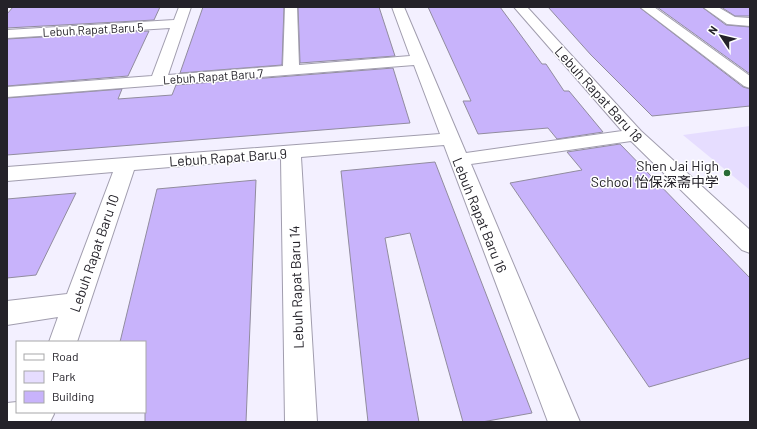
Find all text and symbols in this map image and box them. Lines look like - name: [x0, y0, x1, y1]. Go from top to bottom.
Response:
- north arrow: [701, 16, 741, 56]
- street label: Lebuh Rapat Baru 5: [42, 19, 144, 39]
- text: N: [705, 23, 720, 37]
- street label: Lebuh Rapat Baru 18: [552, 43, 646, 145]
- street label: Lebuh Rapat Baru 7: [162, 65, 264, 86]
- street label: Lebuh Rapat Baru 9: [169, 144, 287, 170]
- street label: Lebuh Rapat Baru 16: [449, 155, 511, 275]
- place label: Shen Jai High School 怡保深斋中学: [591, 157, 719, 190]
- marker: Shen Jai High School 怡保深斋中学: [722, 168, 732, 178]
- street label: Lebuh Rapat Baru 10: [66, 192, 122, 314]
- street label: Lebuh Rapat Baru 14: [285, 225, 307, 349]
- legend: [16, 341, 146, 413]
- text: Road: [52, 349, 79, 363]
- text: Park: [52, 369, 76, 383]
- text: Building: [52, 389, 94, 403]

